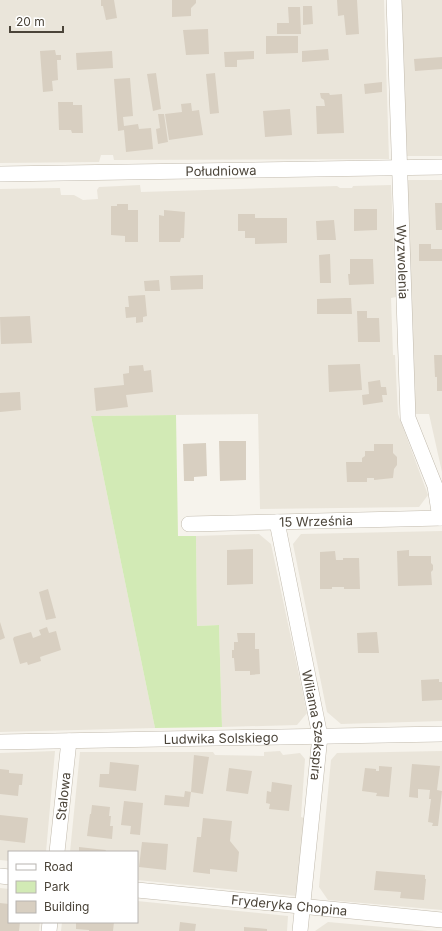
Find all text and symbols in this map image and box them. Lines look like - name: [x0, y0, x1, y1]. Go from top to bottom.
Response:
- scale bar: [10, 8, 63, 34]
- text: 20 m: [16, 14, 45, 29]
- street label: Południowa: [185, 162, 257, 179]
- street label: Wyzwolenia: [394, 224, 412, 299]
- street label: 15 Września: [279, 512, 353, 530]
- street label: Wiliama Szekspira: [299, 668, 328, 781]
- street label: Ludwika Solskiego: [163, 729, 279, 747]
- street label: Stalowa: [52, 771, 74, 821]
- legend: [8, 851, 138, 923]
- text: Road: [44, 859, 73, 874]
- text: Park: [44, 879, 70, 894]
- street label: Fryderyka Chopina: [230, 891, 348, 919]
- text: Building: [44, 899, 89, 914]

